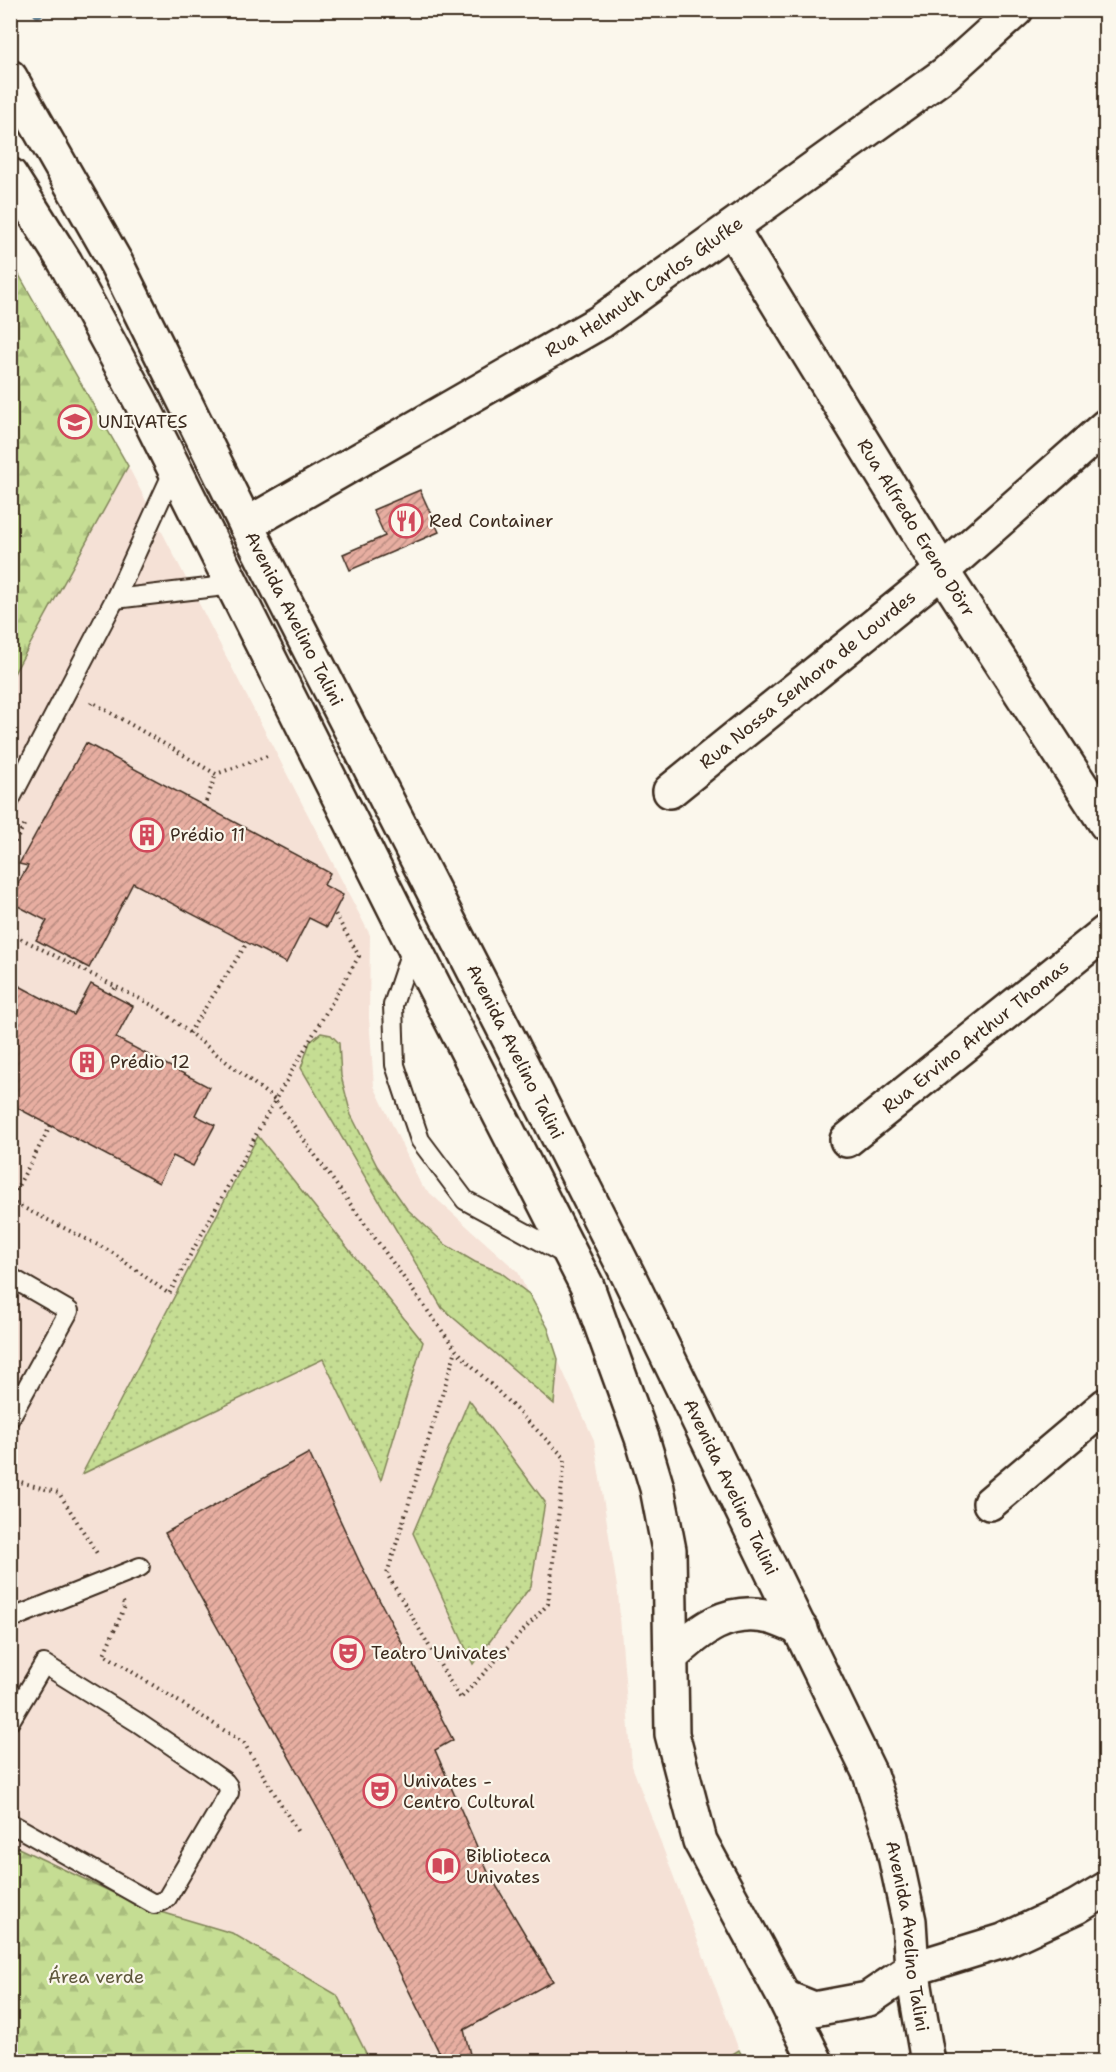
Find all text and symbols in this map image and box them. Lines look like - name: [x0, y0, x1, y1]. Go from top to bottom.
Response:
- street label: Rua Helmuth Carlos Glufke: [541, 211, 748, 363]
- school or university icon: UNIVATES: [57, 404, 93, 440]
- place label: UNIVATES: [98, 410, 188, 434]
- street label: Rua Alfredo Ereno Dörr: [852, 434, 981, 621]
- restaurant icon: Red Container: [388, 503, 424, 539]
- place label: Red Container: [429, 509, 554, 533]
- street label: Avenida Avelino Talini: [239, 527, 349, 710]
- street label: Rua Nossa Senhora de Lourdes: [695, 585, 921, 774]
- building icon: Prédio 11: [129, 817, 165, 853]
- place label: Prédio 11: [170, 823, 245, 847]
- street label: Rua Ervino Arthur Thomas: [877, 954, 1074, 1119]
- street label: Avenida Avelino Talini: [461, 960, 570, 1143]
- building icon: Prédio 12: [69, 1044, 105, 1080]
- place label: Prédio 12: [110, 1050, 190, 1074]
- street label: Avenida Avelino Talini: [678, 1395, 784, 1579]
- theatre icon: Teatro Univates: [330, 1635, 366, 1671]
- place label: Teatro Univates: [371, 1641, 507, 1665]
- place label: Univates - Centro Cultural: [403, 1769, 535, 1814]
- theatre icon: Univates - Centro Cultural: [362, 1773, 398, 1809]
- street label: Avenida Avelino Talini: [880, 1839, 935, 2033]
- place label: Biblioteca Univates: [466, 1844, 550, 1889]
- library icon: Biblioteca Univates: [425, 1848, 461, 1884]
- park label: Área verde: [48, 1965, 144, 1989]

